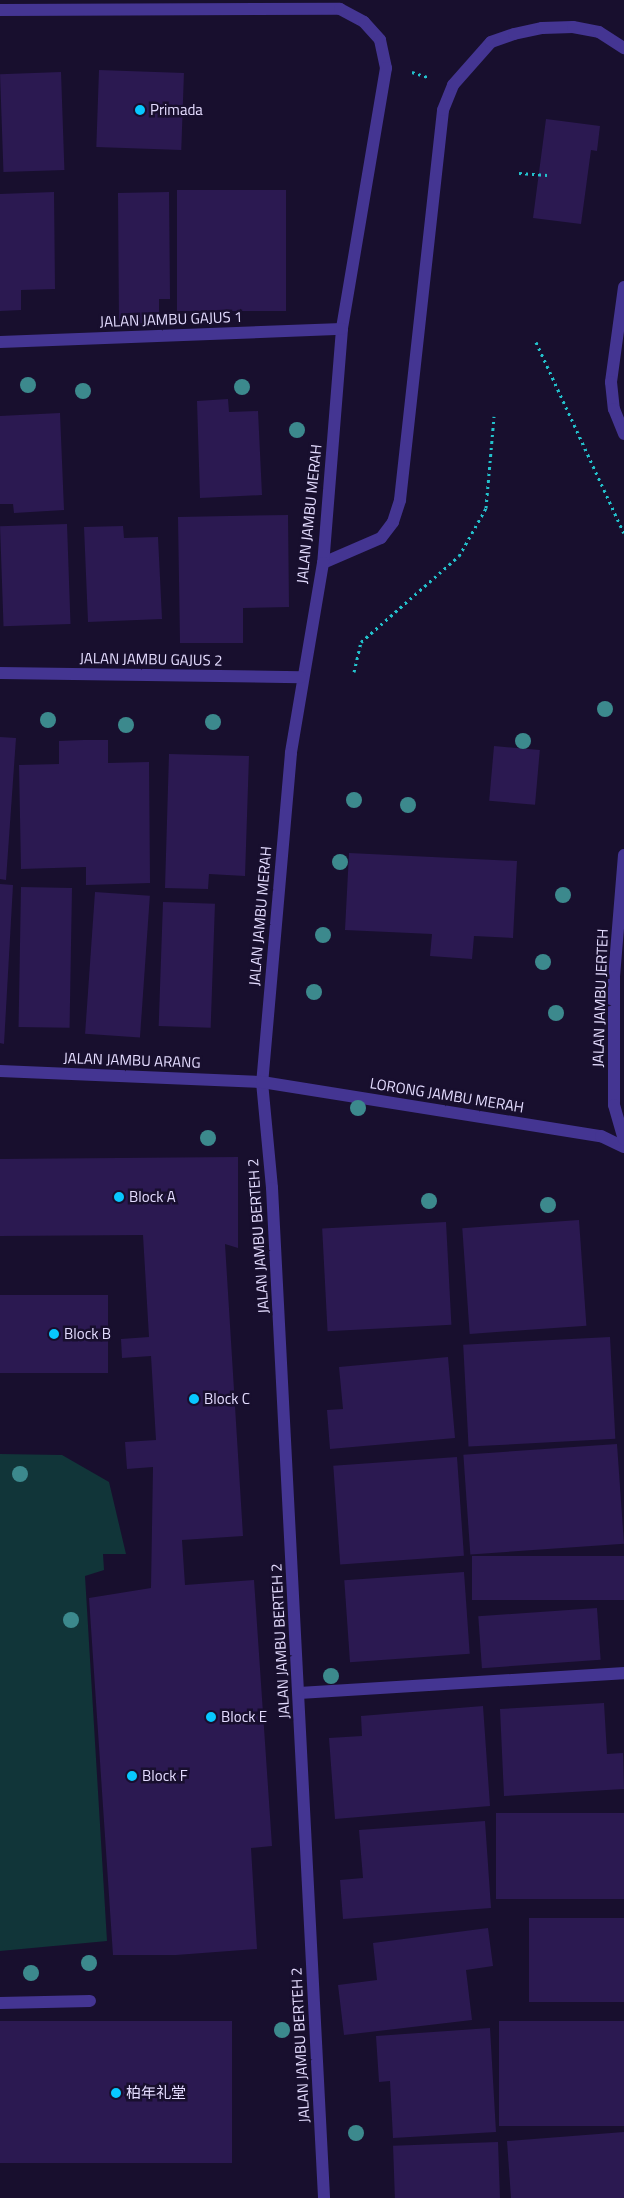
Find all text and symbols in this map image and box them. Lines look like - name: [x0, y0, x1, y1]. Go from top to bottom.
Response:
- place label: Primada: [150, 101, 203, 119]
- marker: Primada: [134, 104, 146, 116]
- street label: JALAN JAMBU GAJUS 1: [99, 308, 243, 330]
- street label: JALAN JAMBU MERAH: [293, 443, 325, 585]
- street label: JALAN JAMBU GAJUS 2: [79, 649, 223, 669]
- street label: JALAN JAMBU MERAH: [245, 845, 275, 987]
- street label: JALAN JAMBU JERTEH: [589, 928, 611, 1068]
- street label: JALAN JAMBU ARANG: [63, 1049, 201, 1071]
- street label: LORONG JAMBU MERAH: [369, 1074, 525, 1116]
- street label: JALAN JAMBU BERTEH 2: [244, 1158, 272, 1314]
- place label: Block A: [129, 1188, 176, 1206]
- marker: Block A: [113, 1191, 125, 1203]
- place label: Block B: [64, 1325, 111, 1343]
- marker: Block B: [48, 1328, 60, 1340]
- place label: Block C: [204, 1390, 250, 1408]
- marker: Block C: [188, 1393, 200, 1405]
- street label: JALAN JAMBU BERTEH 2: [267, 1563, 293, 1719]
- place label: Block E: [221, 1708, 267, 1726]
- marker: Block E: [205, 1711, 217, 1723]
- place label: Block F: [142, 1767, 188, 1785]
- marker: Block F: [126, 1770, 138, 1782]
- street label: JALAN JAMBU BERTEH 2: [287, 1967, 313, 2123]
- place label: 柏年礼堂: [126, 2084, 186, 2102]
- marker: 柏年礼堂: [110, 2087, 122, 2099]

